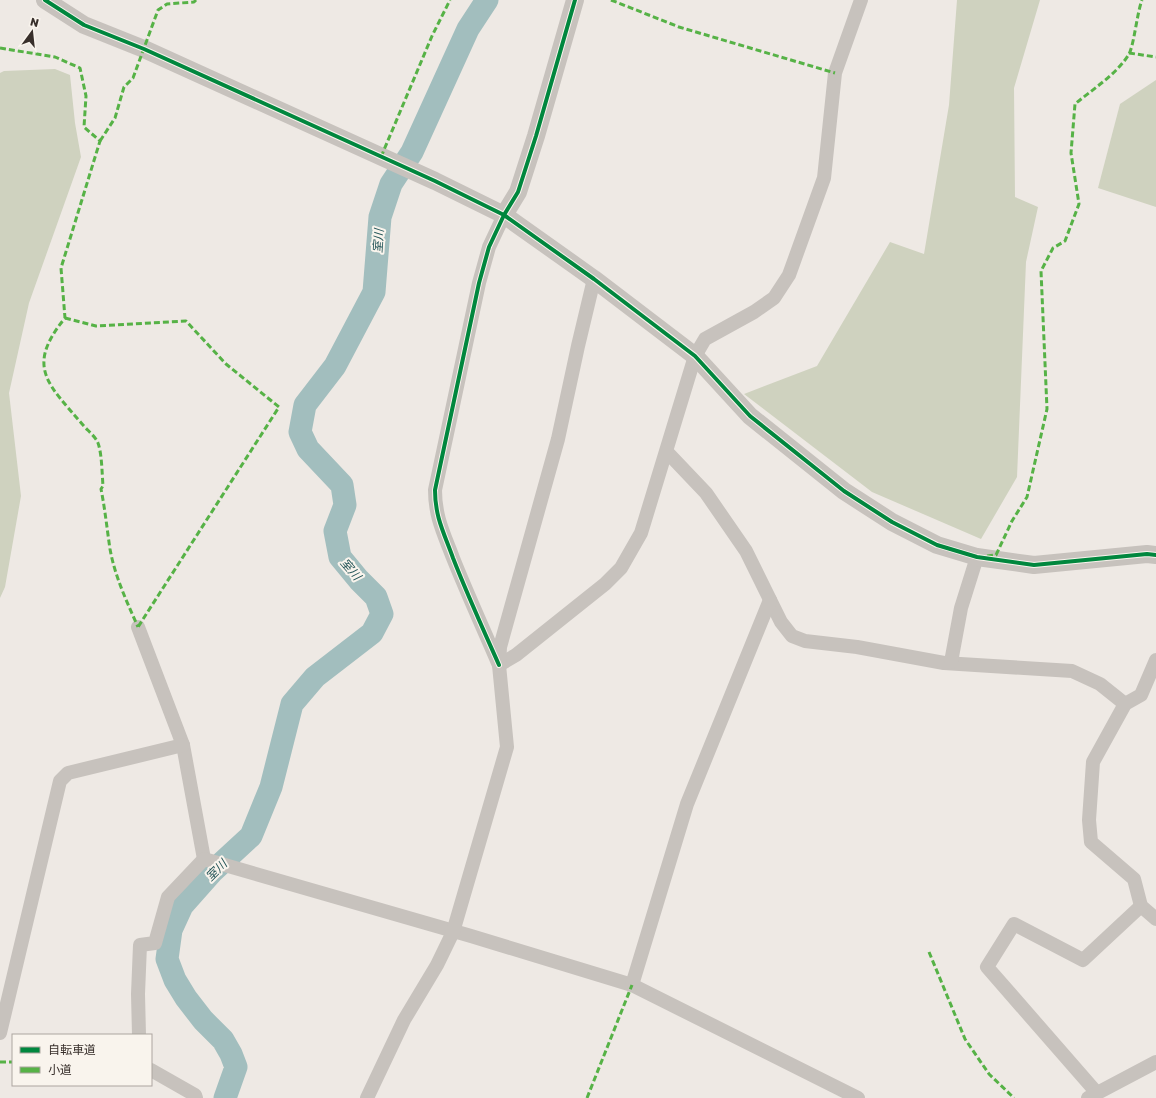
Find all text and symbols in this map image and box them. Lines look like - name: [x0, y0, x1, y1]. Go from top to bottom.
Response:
- north arrow: [12, 12, 52, 52]
- text: N: [29, 14, 40, 29]
- water label: 室川: [370, 227, 386, 254]
- water label: 室川: [337, 555, 366, 584]
- water label: 室川: [202, 855, 231, 884]
- legend: [12, 1034, 152, 1086]
- text: 自転車道: [48, 1042, 96, 1057]
- text: 小道: [48, 1062, 72, 1077]

